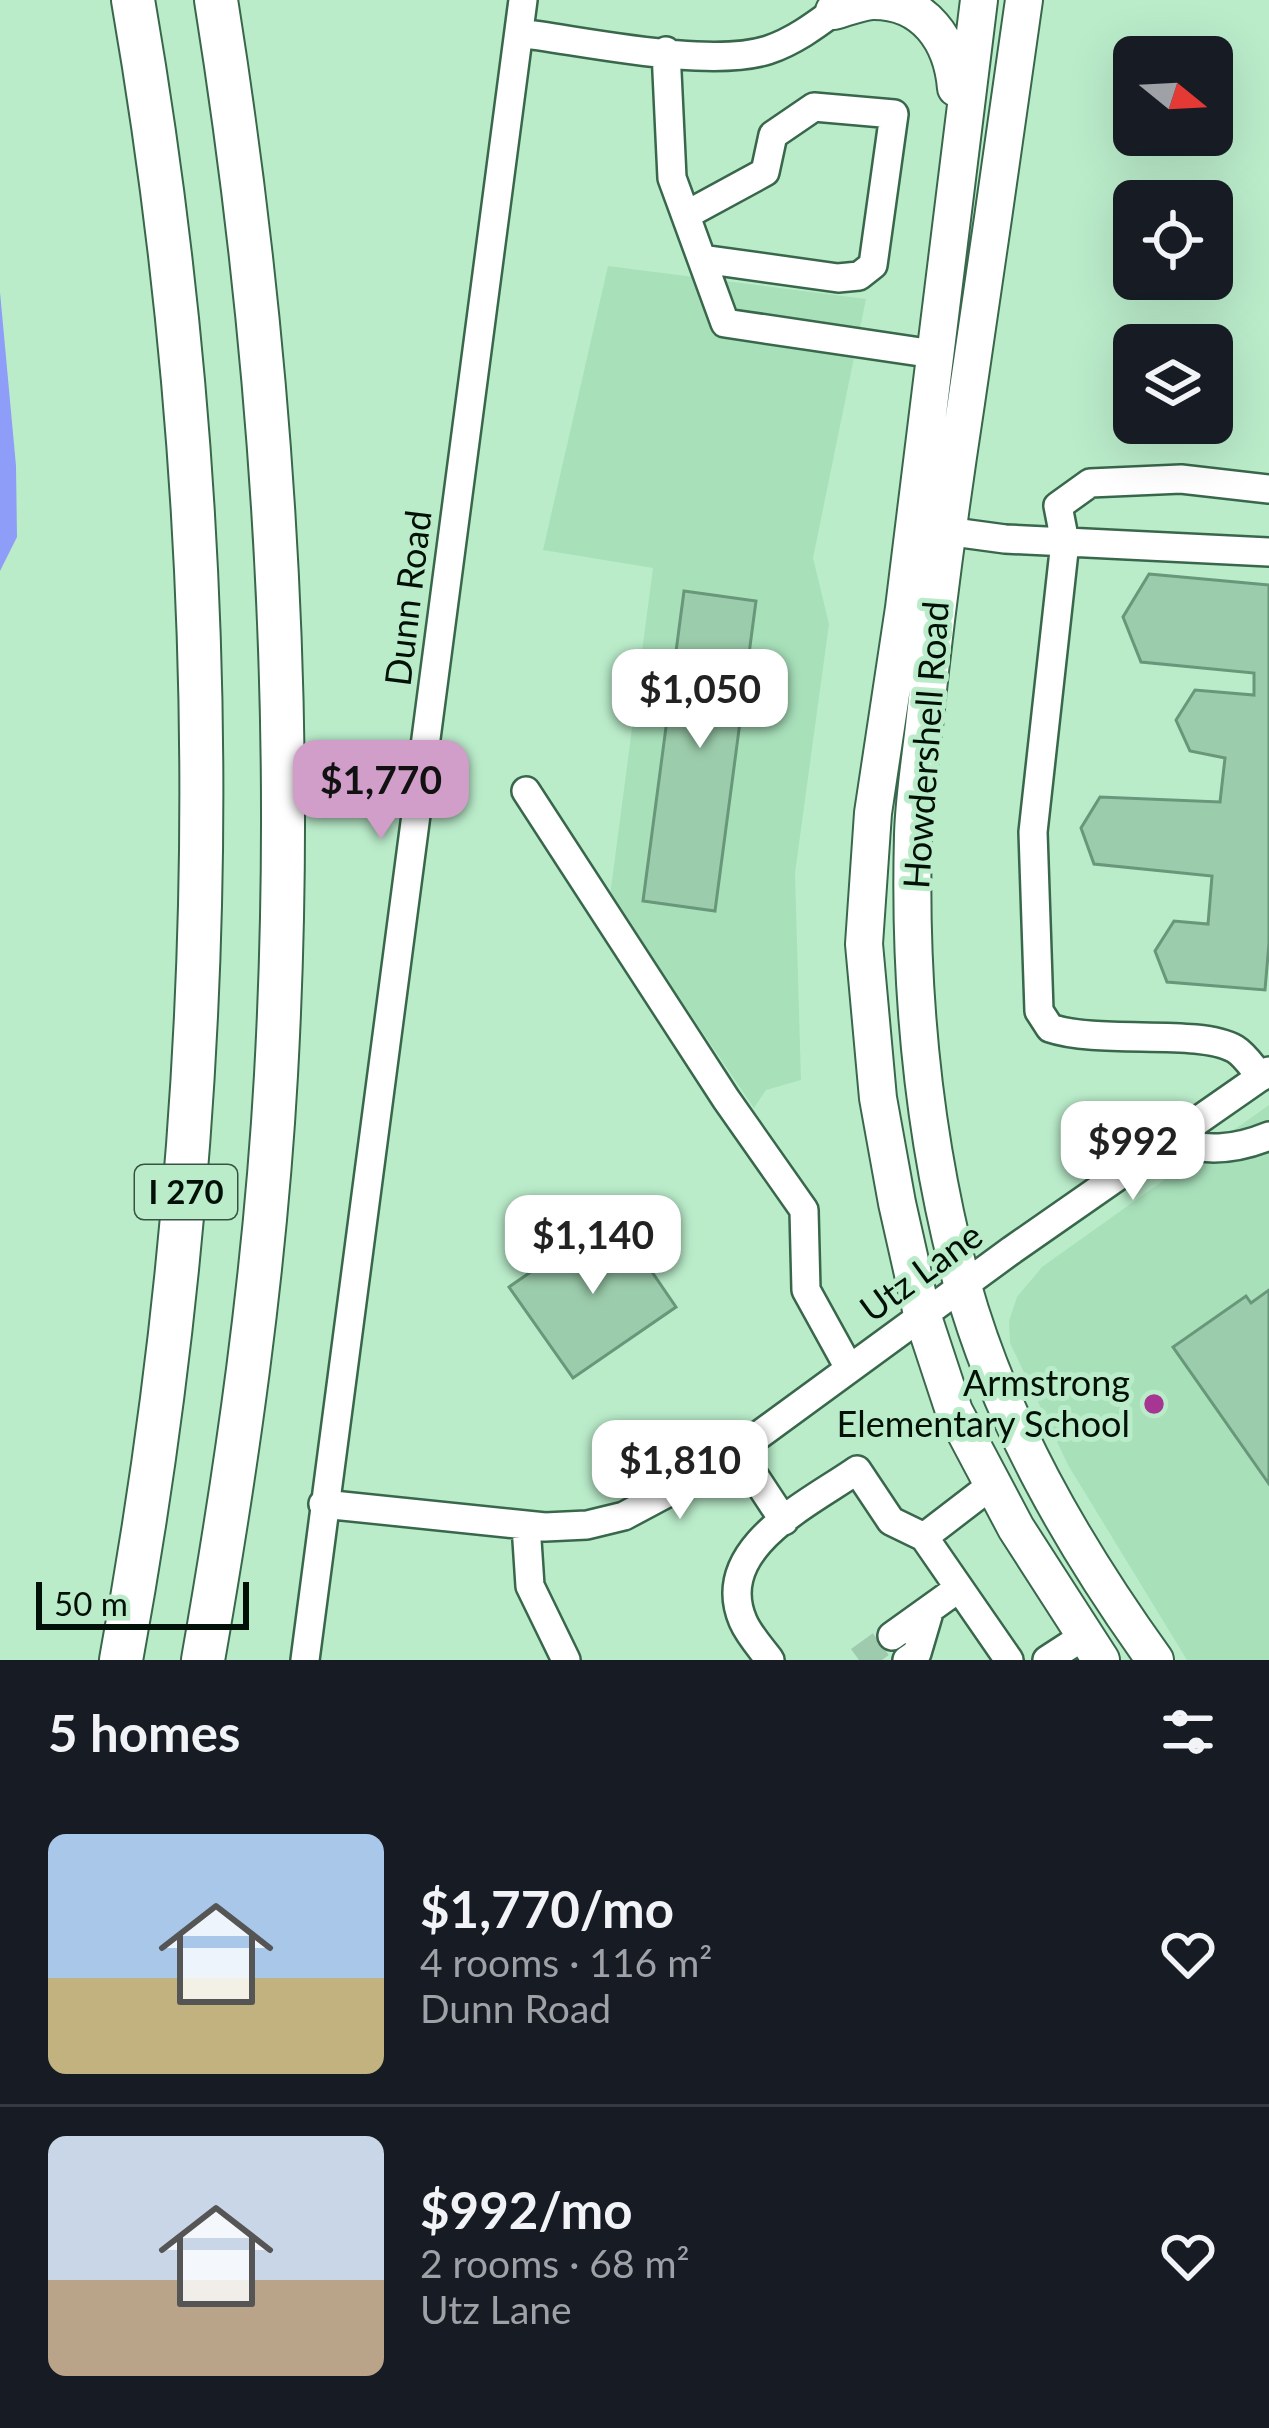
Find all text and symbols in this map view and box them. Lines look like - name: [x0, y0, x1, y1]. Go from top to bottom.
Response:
- north arrow: [1113, 36, 1233, 156]
- map controls: [1113, 36, 1233, 444]
- button: locate: [1113, 180, 1233, 300]
- button: layers: [1113, 324, 1233, 444]
- street label: Dunn Road: [374, 508, 440, 688]
- street label: Howdershell Road: [893, 600, 957, 890]
- pin: $1,050: [602, 649, 798, 751]
- text: $1,050: [639, 665, 761, 711]
- pin: $1,770: [283, 740, 479, 842]
- text: $1,770: [320, 756, 442, 802]
- pin: $992: [1062, 1101, 1204, 1203]
- text: $992: [1088, 1117, 1178, 1163]
- road number: I 270: [135, 1165, 237, 1219]
- pin: $1,140: [495, 1195, 691, 1297]
- text: $1,140: [532, 1211, 654, 1257]
- street label: Utz Lane: [851, 1212, 990, 1330]
- place label: Armstrong Elementary School: [837, 1360, 1130, 1445]
- marker: Armstrong Elementary School: [1141, 1391, 1167, 1417]
- pin: $1,810: [582, 1420, 778, 1522]
- text: $1,810: [619, 1436, 741, 1482]
- scale bar: [36, 1576, 249, 1629]
- text: 50 m: [54, 1583, 128, 1623]
- icon: filters: [1155, 1699, 1221, 1765]
- text: 5 homes: [48, 1702, 240, 1763]
- text: $1,770/mo: [420, 1878, 674, 1939]
- icon: home: [144, 1882, 288, 2026]
- icon: heart: [1155, 1921, 1221, 1987]
- text: 4 rooms · 116 m²: [420, 1939, 712, 1985]
- text: Dunn Road: [420, 1985, 611, 2031]
- text: $992/mo: [420, 2179, 633, 2240]
- icon: home: [144, 2184, 288, 2328]
- icon: heart: [1155, 2223, 1221, 2289]
- text: 2 rooms · 68 m²: [420, 2240, 690, 2286]
- text: Utz Lane: [420, 2286, 572, 2332]

